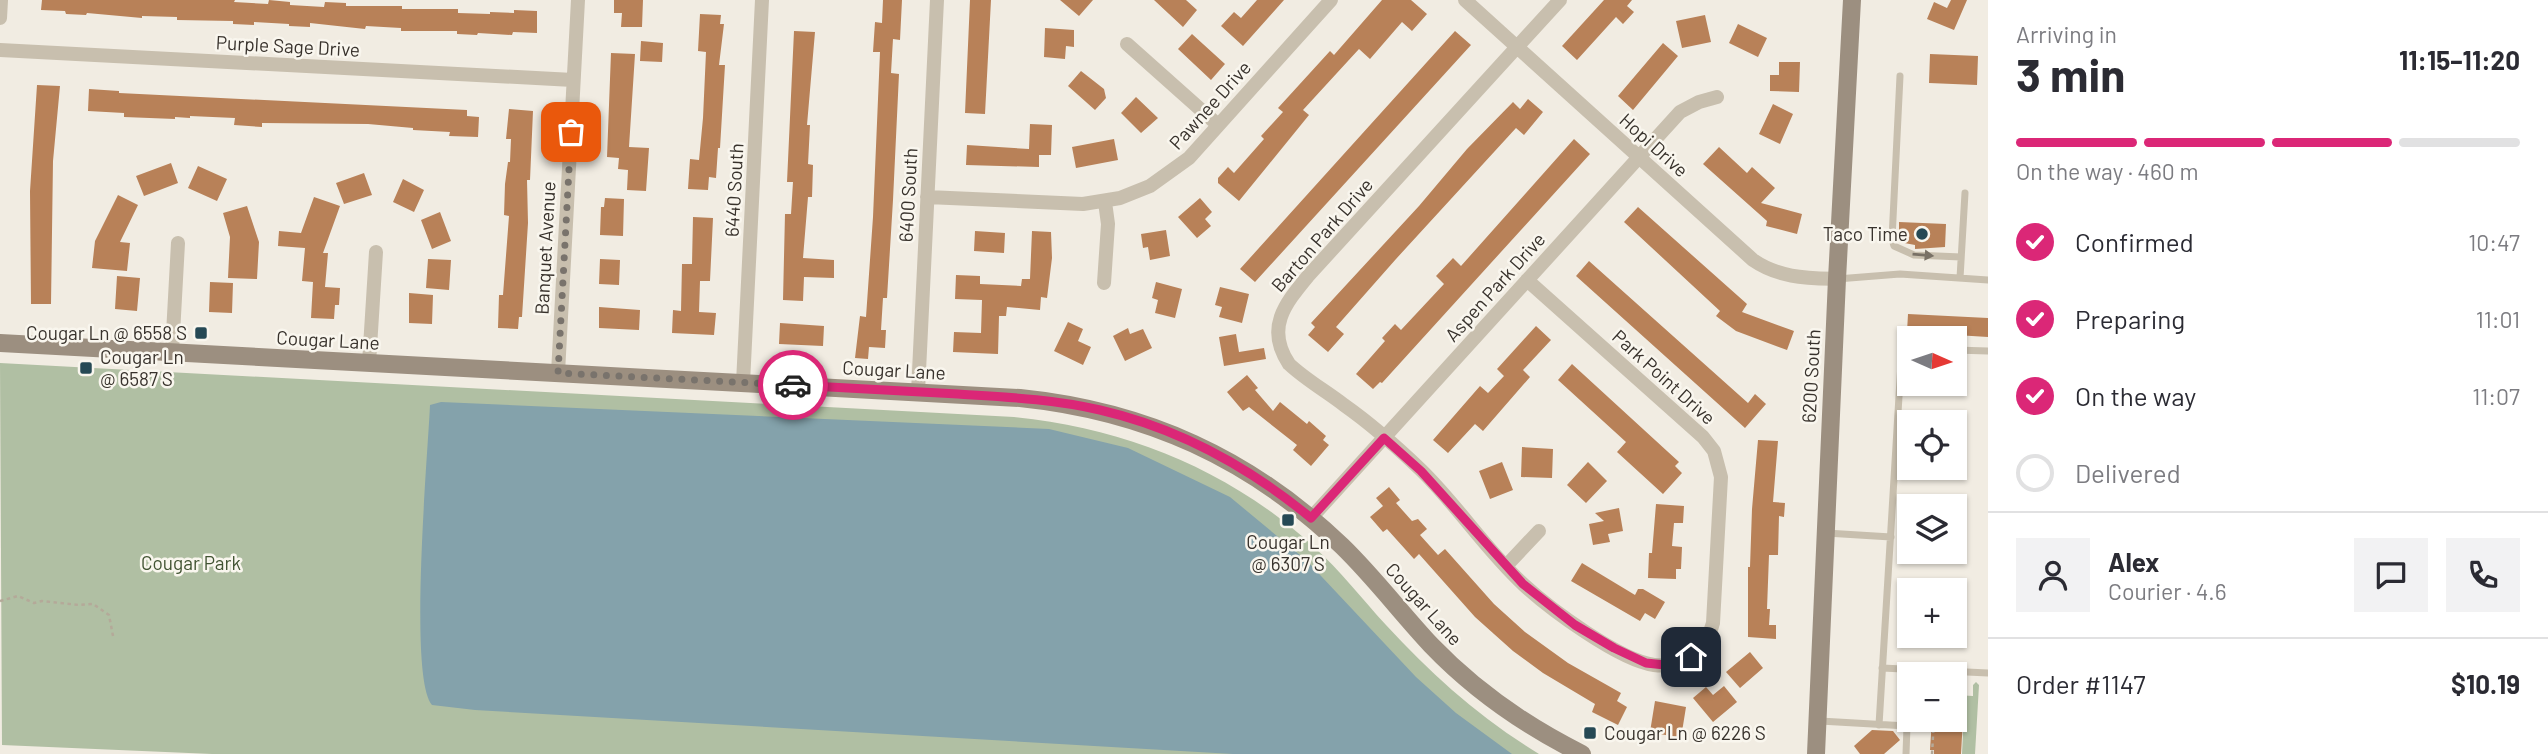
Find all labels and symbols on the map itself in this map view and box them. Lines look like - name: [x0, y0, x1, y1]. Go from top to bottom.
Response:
- street label: Purple Sage Drive: [215, 30, 361, 61]
- street label: Pawnee Drive: [1164, 56, 1255, 154]
- pin: [541, 102, 601, 162]
- street label: Hopi Drive: [1615, 108, 1693, 181]
- street label: 6440 South: [720, 142, 747, 238]
- street label: 6400 South: [894, 147, 921, 243]
- street label: Barton Park Drive: [1266, 173, 1377, 296]
- street label: Banquet Avenue: [530, 181, 559, 315]
- place label: Taco Time: [1823, 222, 1908, 245]
- marker: Taco Time: [1914, 226, 1930, 242]
- street label: Aspen Park Drive: [1440, 227, 1550, 346]
- one-way arrow: [1912, 250, 1934, 261]
- place label: Cougar Ln @ 6558 S: [26, 321, 187, 344]
- street label: Park Point Drive: [1608, 324, 1721, 429]
- marker: Cougar Ln @ 6558 S: [193, 325, 209, 341]
- street label: Cougar Lane: [276, 325, 380, 354]
- north arrow: [1897, 326, 1967, 396]
- street label: 6200 South: [1797, 328, 1824, 424]
- place label: Cougar Ln @ 6587 S: [100, 345, 184, 390]
- courier: [758, 350, 828, 420]
- street label: Cougar Lane: [842, 355, 946, 384]
- marker: Cougar Ln @ 6587 S: [78, 360, 94, 376]
- marker: Cougar Ln @ 6307 S: [1280, 512, 1296, 528]
- place label: Cougar Ln @ 6307 S: [1246, 530, 1330, 575]
- park label: Cougar Park: [141, 551, 241, 574]
- street label: Cougar Lane: [1381, 558, 1468, 650]
- pin: [1661, 627, 1721, 687]
- place label: Cougar Ln @ 6226 S: [1604, 721, 1766, 744]
- marker: Cougar Ln @ 6226 S: [1582, 725, 1598, 741]

